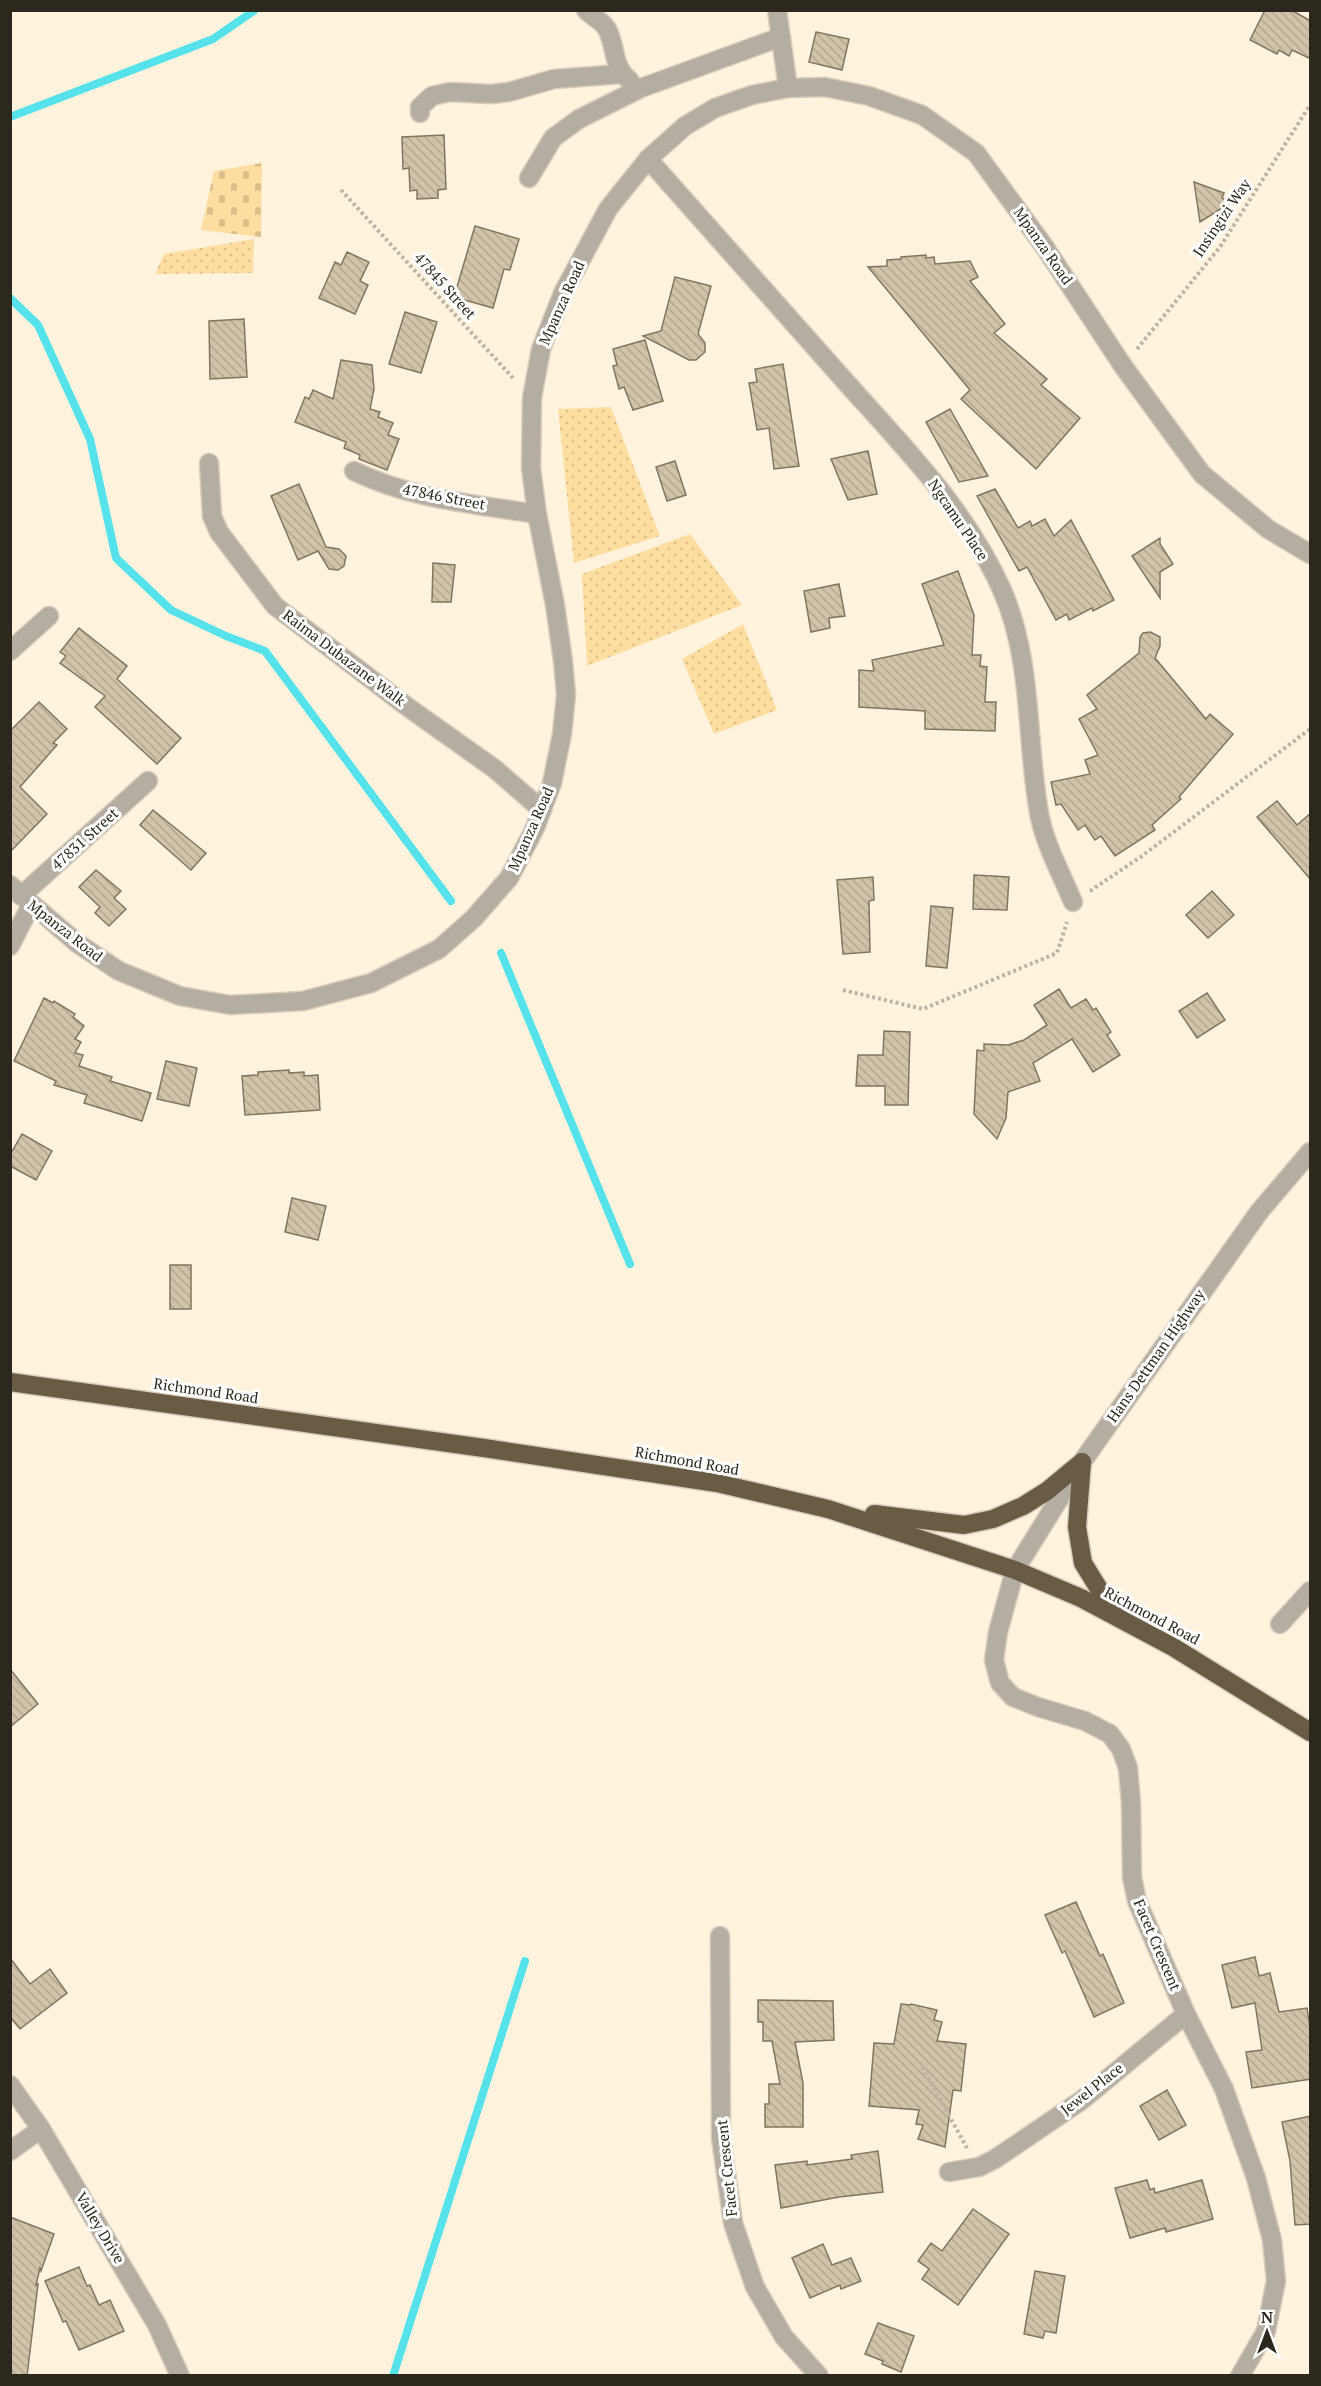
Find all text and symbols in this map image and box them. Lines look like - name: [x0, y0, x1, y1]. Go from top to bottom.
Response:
- street label: Insingizi Way: [1188, 174, 1255, 260]
- street label: Mpanza Road: [1010, 203, 1078, 288]
- street label: 47845 Street: [410, 248, 481, 323]
- street label: Mpanza Road: [534, 257, 589, 348]
- street label: Ngcamu Place: [924, 475, 993, 564]
- street label: 47846 Street: [401, 478, 488, 514]
- street label: Raima Dubazane Walk: [279, 604, 410, 710]
- street label: Mpanza Road: [503, 783, 558, 874]
- street label: 47831 Street: [47, 803, 122, 874]
- street label: Mpanza Road: [24, 895, 107, 966]
- street label: Hans Dettman Highway: [1102, 1285, 1209, 1426]
- street label: Richmond Road: [153, 1373, 260, 1407]
- street label: Richmond Road: [634, 1441, 741, 1479]
- street label: Richmond Road: [1101, 1582, 1204, 1649]
- street label: Facet Crescent: [1130, 1896, 1186, 1994]
- street label: Jewel Place: [1056, 2057, 1127, 2119]
- street label: Facet Crescent: [711, 2118, 741, 2218]
- street label: Valley Drive: [72, 2188, 130, 2267]
- north arrow: [1237, 2302, 1297, 2362]
- text: N: [1261, 2306, 1273, 2328]

